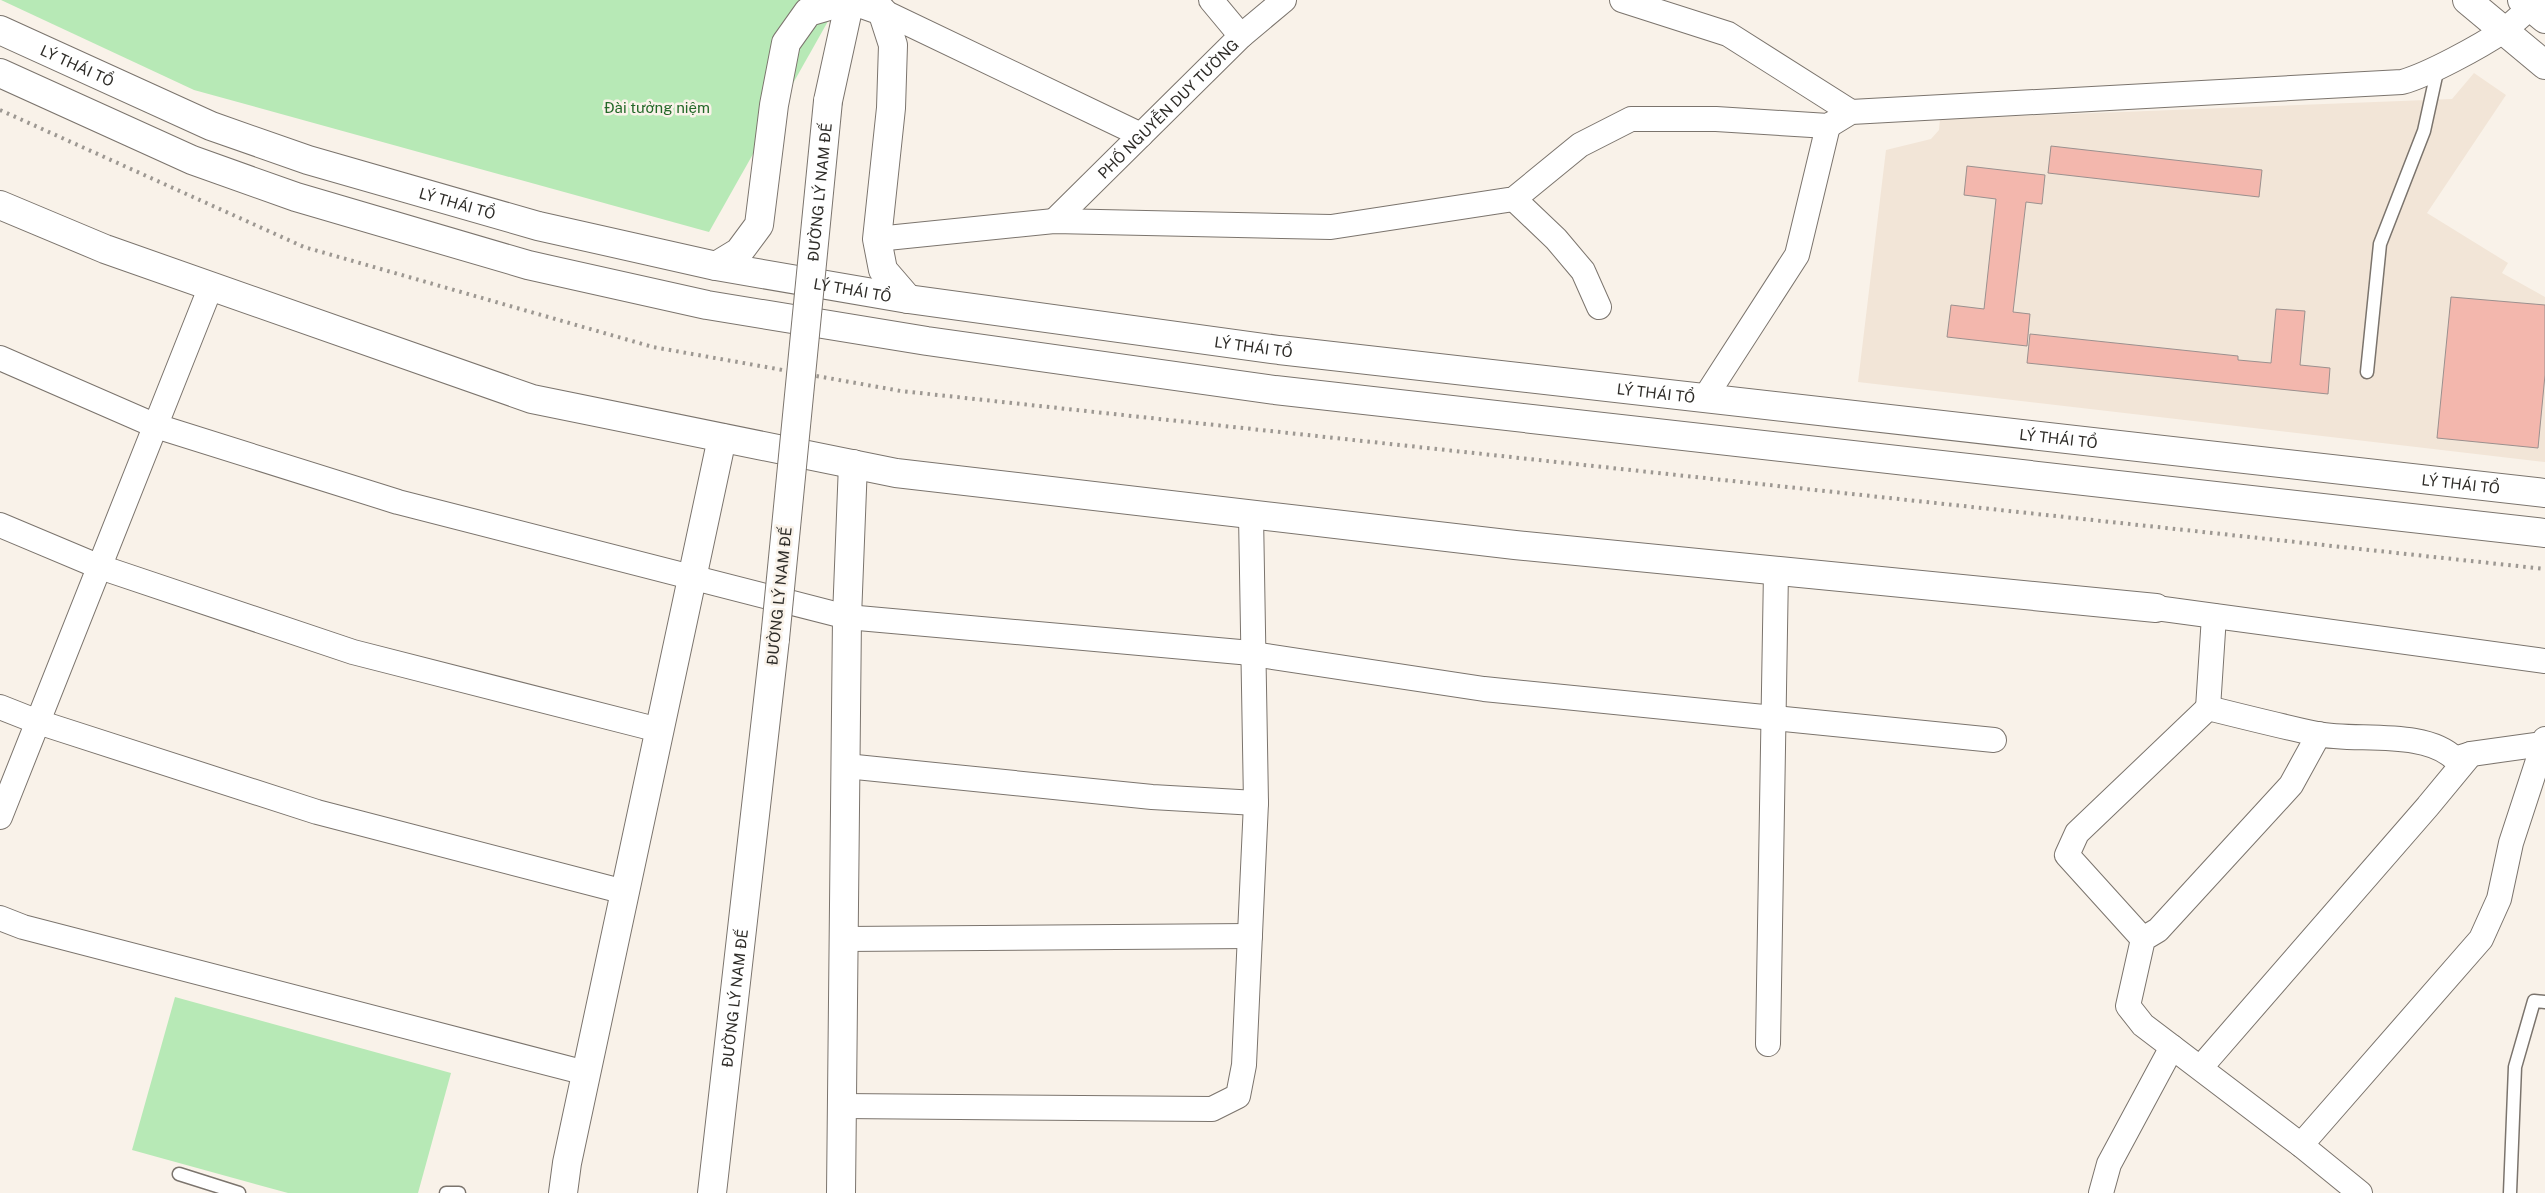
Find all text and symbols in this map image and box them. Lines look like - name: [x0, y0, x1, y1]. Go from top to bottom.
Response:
- street label: PHỐ NGUYỄN DUY TƯỜNG: [1094, 35, 1242, 182]
- street label: LÝ THÁI TỔ: [38, 41, 118, 89]
- park label: Đài tưởng niệm: [604, 99, 710, 116]
- street label: ĐƯỜNG LÝ NAM ĐẾ: [804, 122, 834, 262]
- street label: LÝ THÁI TỔ: [417, 184, 498, 222]
- street label: LÝ THÁI TỔ: [812, 274, 893, 305]
- street label: LÝ THÁI TỔ: [1213, 333, 1294, 360]
- street label: LÝ THÁI TỔ: [1616, 380, 1696, 405]
- street label: LÝ THÁI TỔ: [2018, 425, 2099, 451]
- street label: LÝ THÁI TỔ: [2421, 471, 2501, 496]
- street label: ĐƯỜNG LÝ NAM ĐẾ: [761, 526, 795, 666]
- street label: ĐƯỜNG LÝ NAM ĐẾ: [718, 928, 750, 1068]

